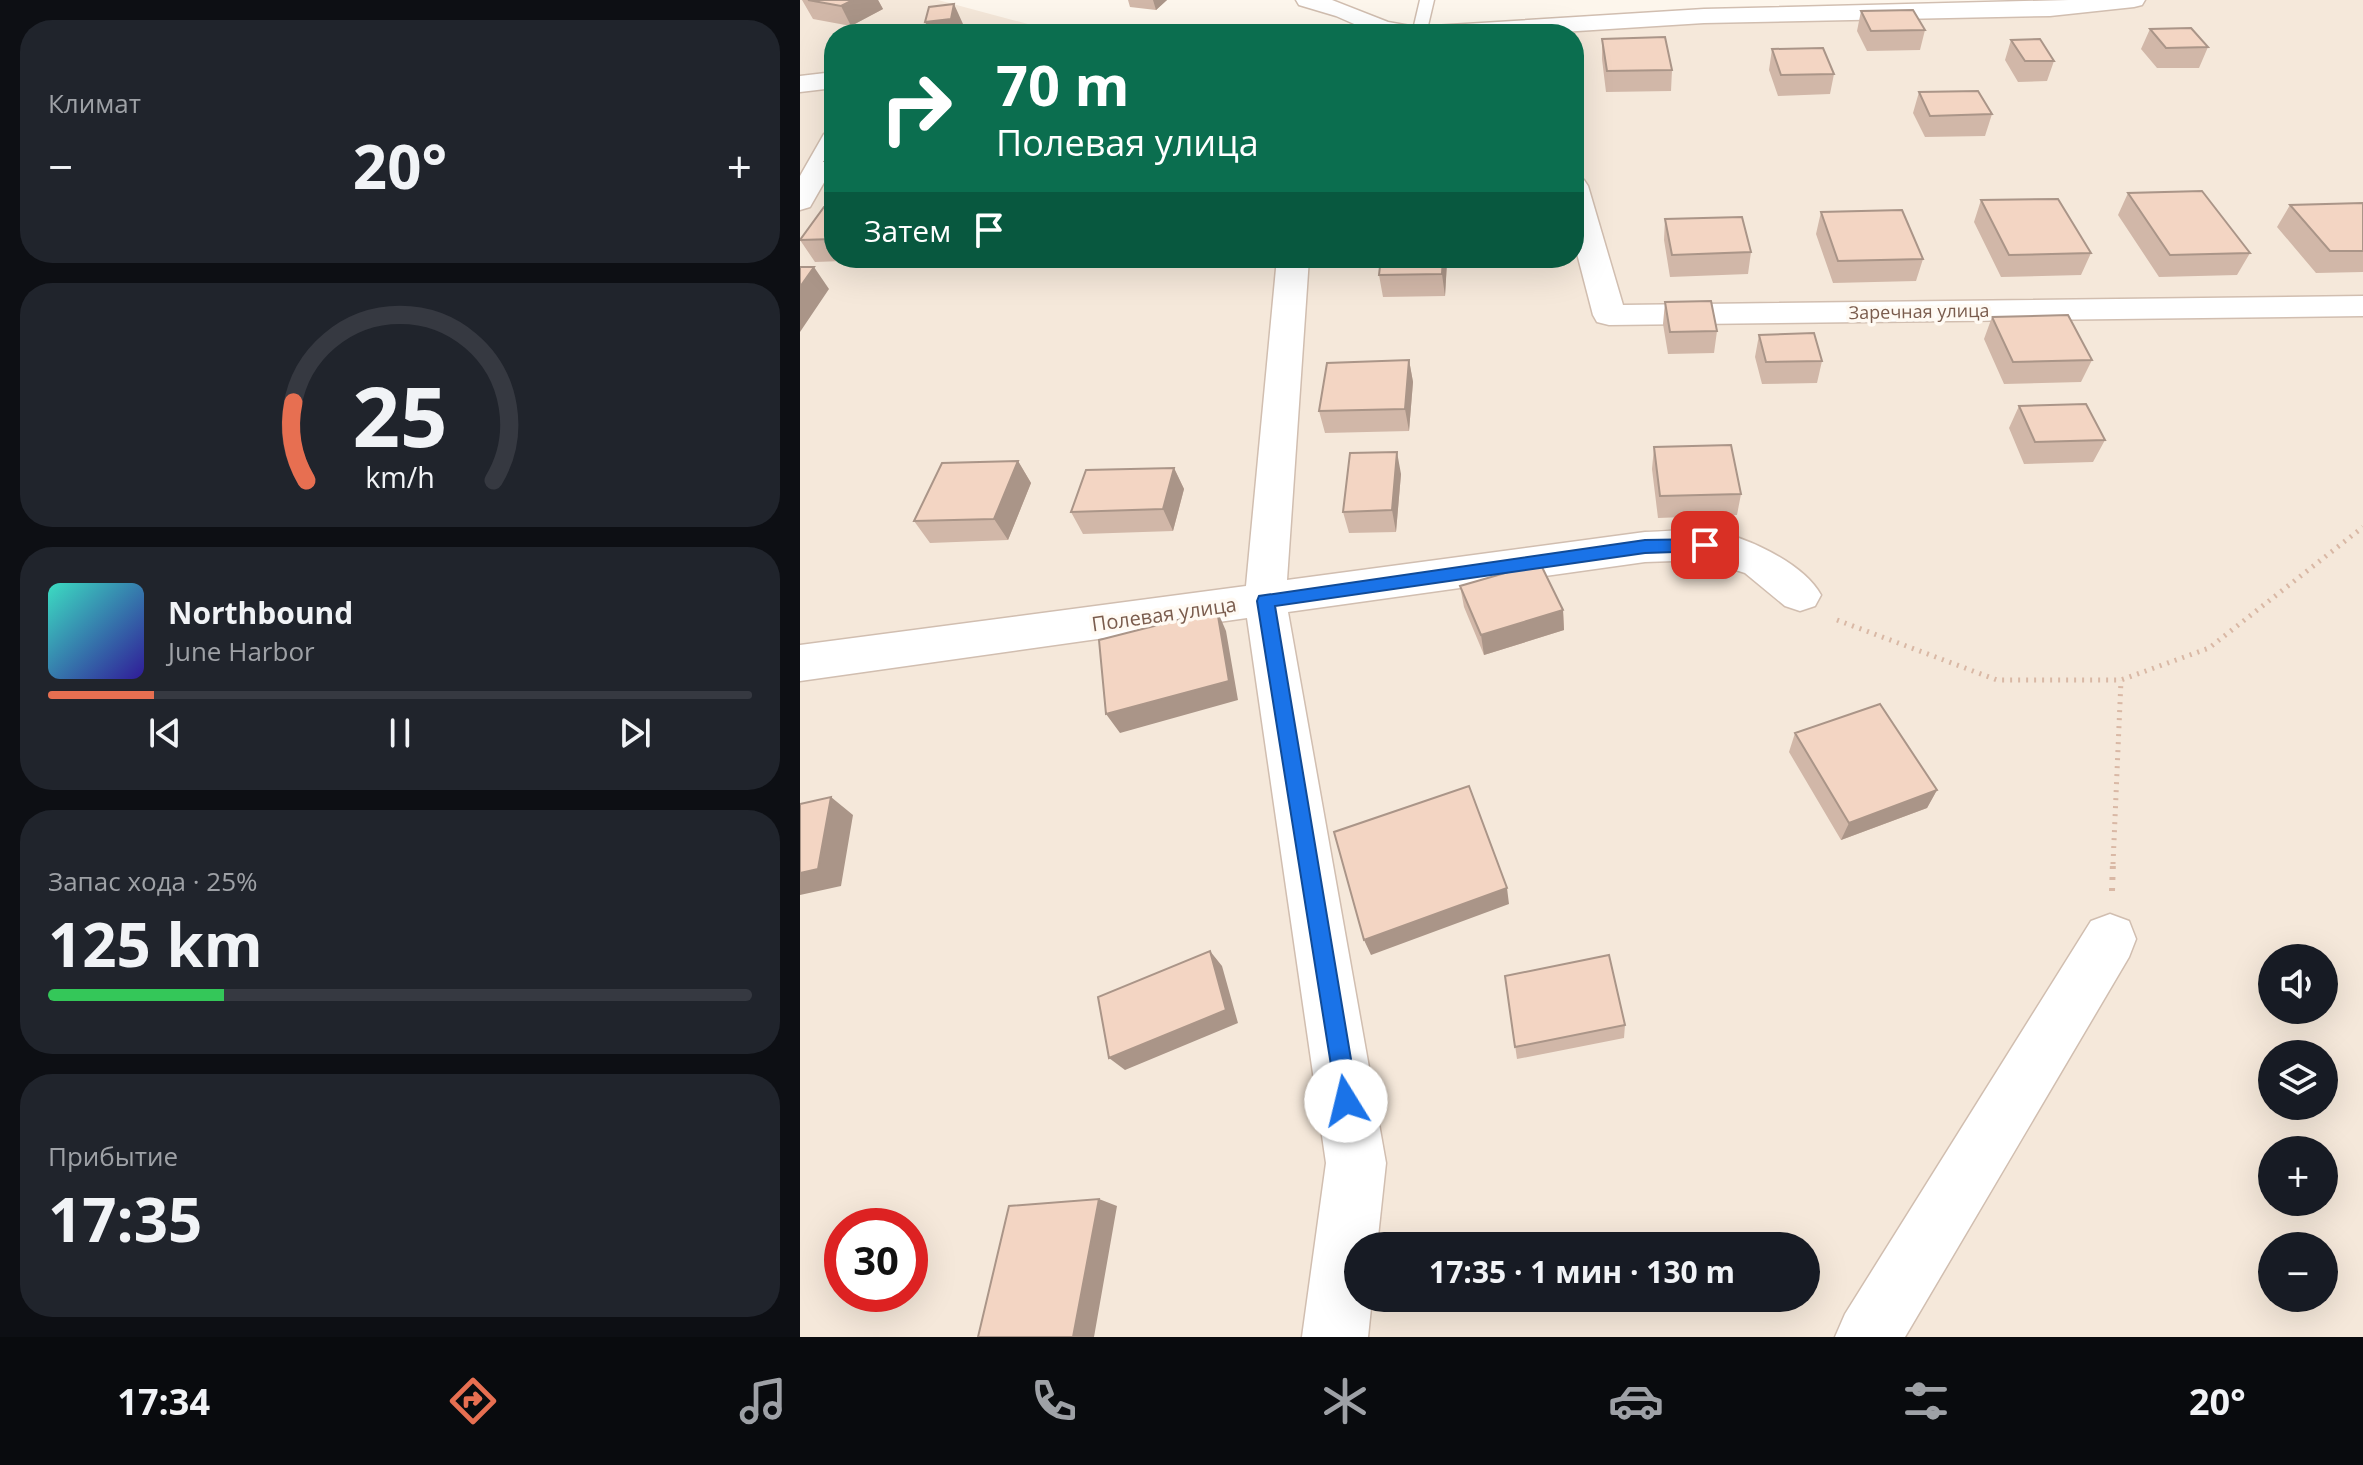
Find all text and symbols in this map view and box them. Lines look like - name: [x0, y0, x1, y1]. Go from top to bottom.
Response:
- text: 70 m: [996, 46, 1130, 122]
- icon: right: [864, 56, 968, 160]
- text: Климат: [48, 85, 141, 121]
- text: Полевая улица: [996, 118, 1259, 167]
- text: 20°: [353, 125, 447, 207]
- text: −: [48, 136, 73, 196]
- text: +: [727, 136, 752, 196]
- icon: arrive: [967, 208, 1011, 252]
- text: Затем: [864, 210, 951, 251]
- street label: Заречная улица: [1848, 298, 1990, 324]
- text: 25: [352, 358, 448, 471]
- text: km/h: [365, 457, 435, 496]
- pin: [1671, 511, 1739, 579]
- icon: arrive: [1683, 523, 1727, 567]
- street label: Полевая улица: [1090, 590, 1238, 638]
- text: Northbound: [168, 592, 353, 633]
- text: June Harbor: [168, 633, 315, 669]
- icon: previous: [143, 711, 187, 755]
- icon: pause: [378, 711, 422, 755]
- icon: next: [613, 711, 657, 755]
- text: Запас хода · 25%: [48, 863, 258, 899]
- text: 125 km: [48, 903, 263, 985]
- map controls: [2258, 944, 2338, 1312]
- button: sound: [2258, 944, 2338, 1024]
- button: layers: [2258, 1040, 2338, 1120]
- position arrow: [1304, 1059, 1388, 1143]
- button: +: [2258, 1136, 2338, 1216]
- text: Прибытие: [48, 1138, 178, 1174]
- text: 17:35: [48, 1178, 202, 1260]
- speed limit sign: 30: [824, 1208, 928, 1312]
- button: −: [2258, 1232, 2338, 1312]
- text: 17:35 · 1 мин · 130 m: [1429, 1251, 1735, 1292]
- icon: directions: [445, 1373, 501, 1429]
- icon: music: [735, 1373, 791, 1429]
- icon: phone: [1026, 1373, 1082, 1429]
- icon: climate: [1317, 1373, 1373, 1429]
- icon: car: [1608, 1373, 1664, 1429]
- icon: filters: [1898, 1373, 1954, 1429]
- text: 17:34: [117, 1377, 210, 1426]
- text: 20°: [2189, 1377, 2246, 1426]

